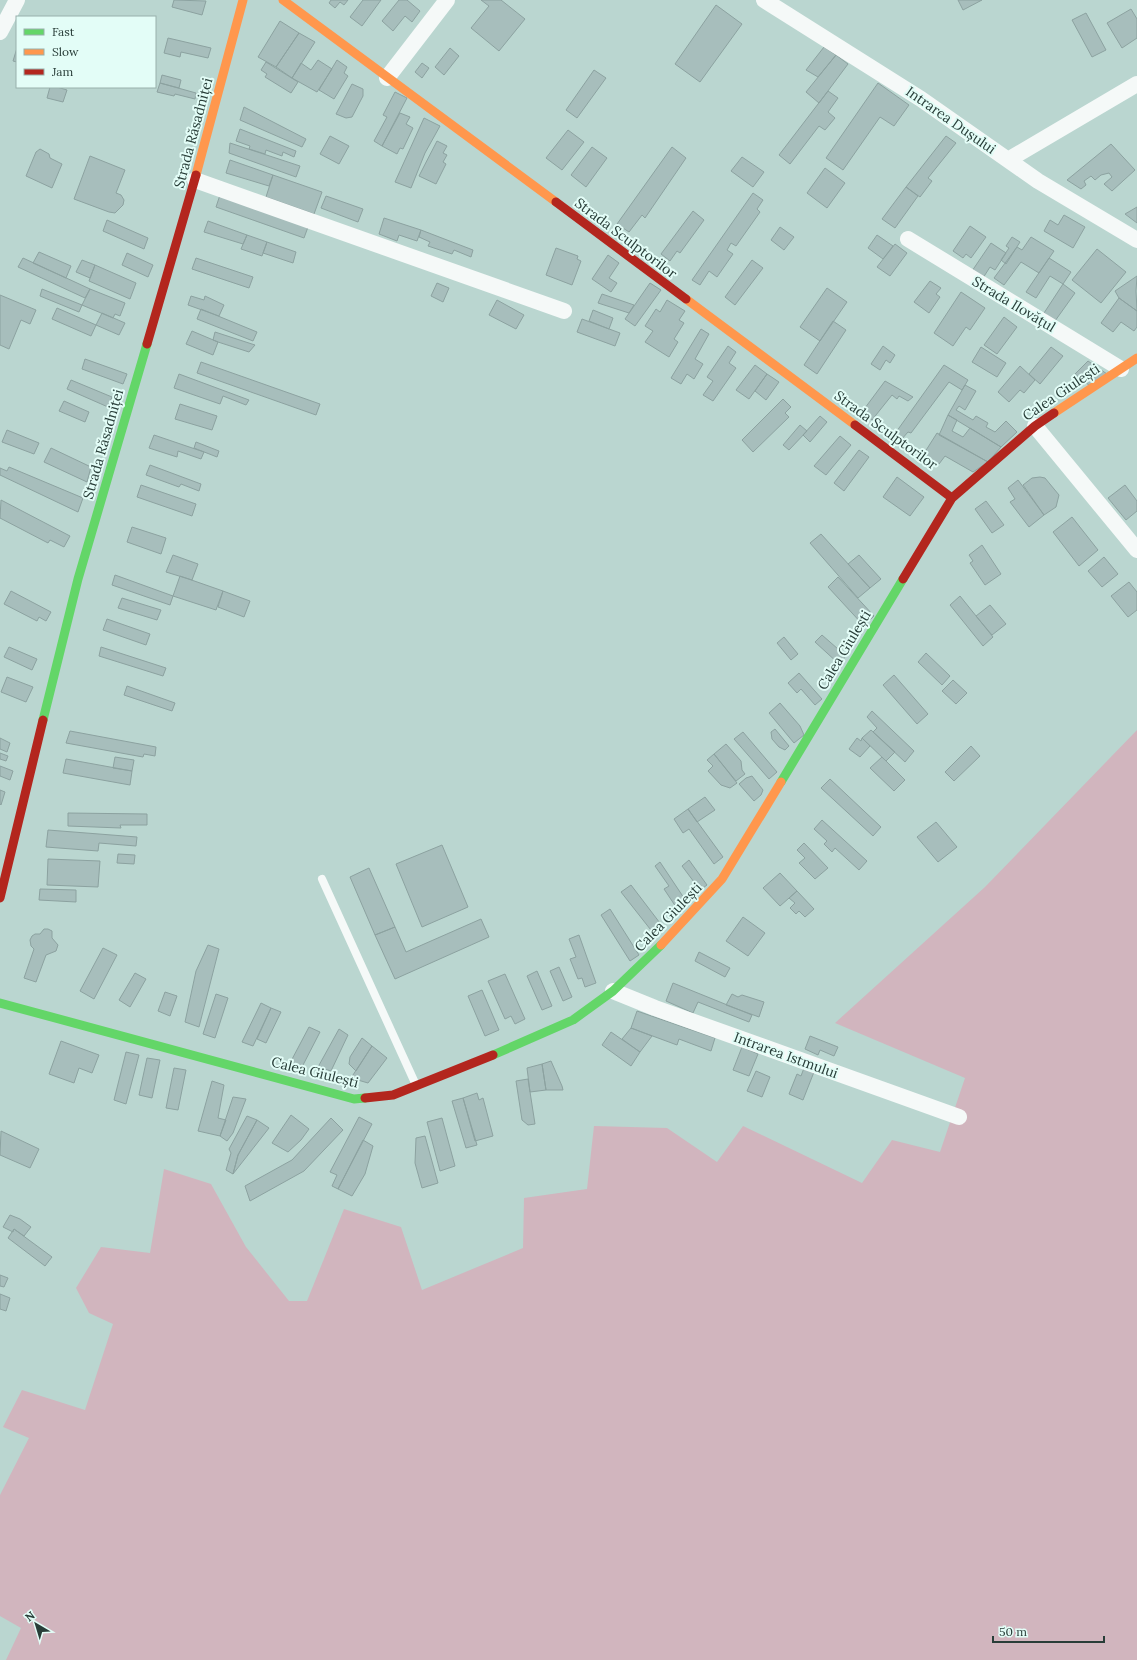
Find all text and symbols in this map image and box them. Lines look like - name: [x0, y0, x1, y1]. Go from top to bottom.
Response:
- legend: [16, 16, 156, 88]
- text: Fast: [52, 24, 75, 39]
- text: Slow: [52, 44, 79, 59]
- text: Jam: [51, 64, 73, 79]
- street label: Strada Răsadniței: [170, 76, 216, 190]
- street label: Intrarea Dușului: [903, 82, 1000, 158]
- street label: Strada Sculptorilor: [571, 194, 681, 282]
- street label: Strada Ilovățul: [969, 272, 1059, 336]
- street label: Calea Giulești: [1019, 359, 1103, 424]
- street label: Strada Sculptorilor: [831, 386, 941, 474]
- street label: Strada Răsadniței: [79, 387, 127, 501]
- street label: Calea Giulești: [813, 607, 875, 693]
- street label: Calea Giulești: [630, 879, 706, 955]
- street label: Intrarea Istmului: [732, 1028, 841, 1082]
- street label: Calea Giulești: [269, 1052, 361, 1092]
- north arrow: [16, 1604, 56, 1644]
- text: N: [22, 1608, 38, 1624]
- scale bar: [993, 1618, 1104, 1644]
- text: 50 m: [999, 1624, 1027, 1639]

